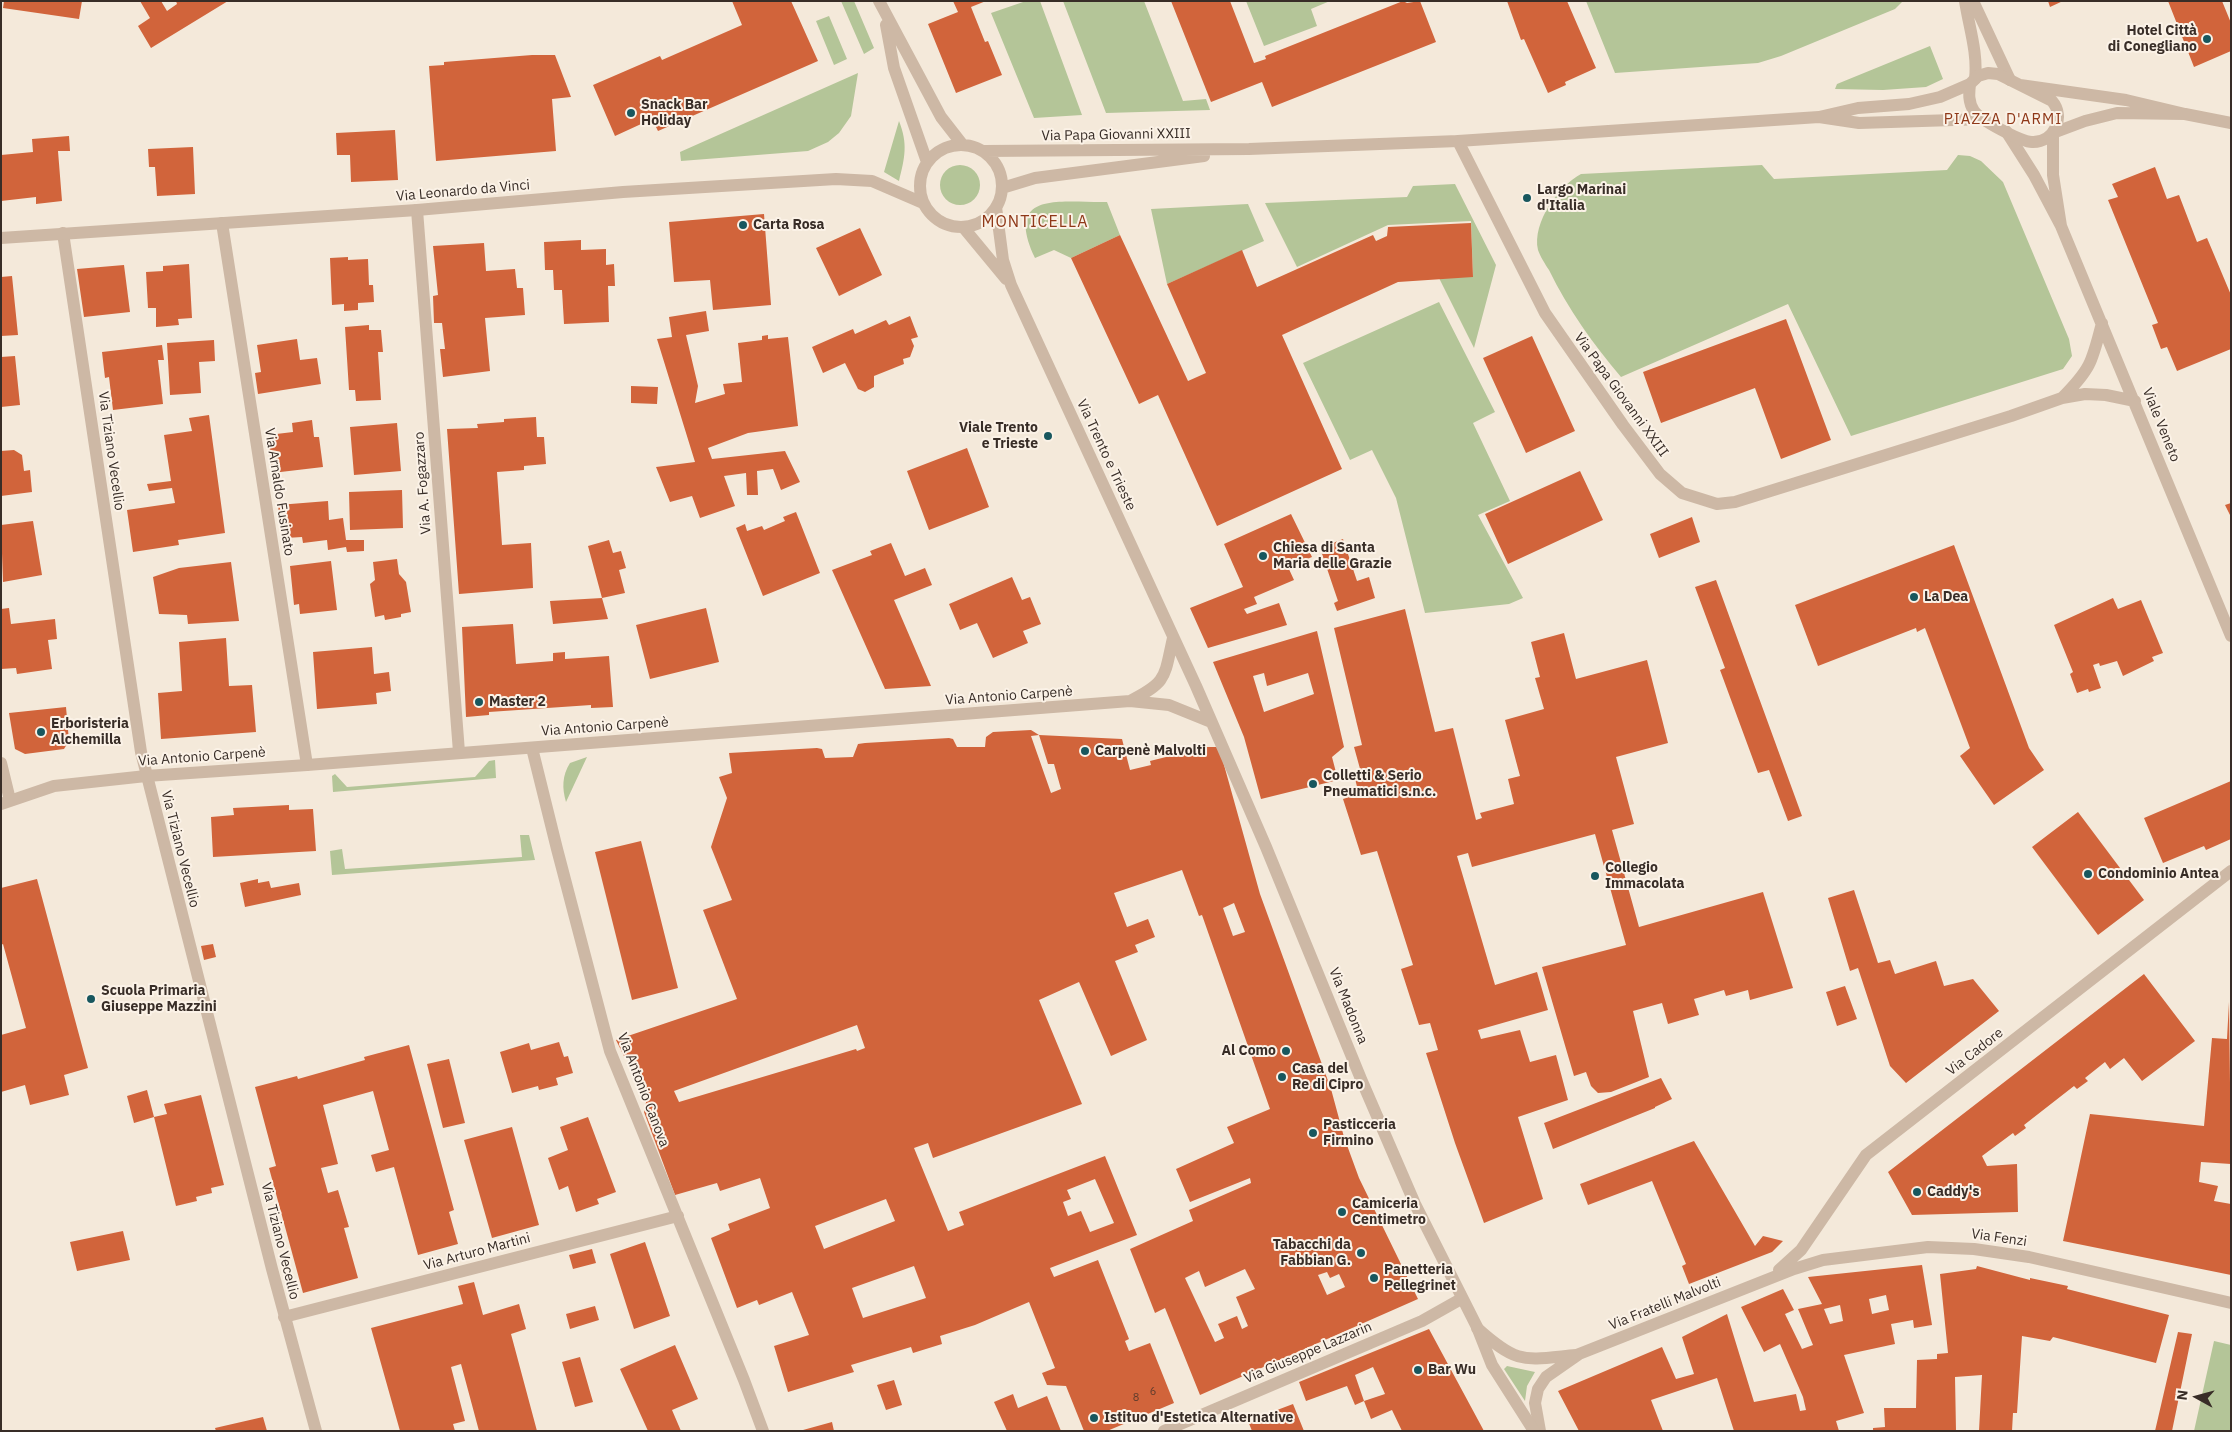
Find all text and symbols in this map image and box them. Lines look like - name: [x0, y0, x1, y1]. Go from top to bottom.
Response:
- place label: Hotel Città di Conegliano: [2108, 23, 2197, 56]
- marker: Hotel Città di Conegliano: [2201, 33, 2213, 45]
- place label: Snack Bar Holiday: [641, 97, 708, 130]
- marker: Snack Bar Holiday: [625, 107, 637, 119]
- district label: PIAZZA D'ARMI: [1942, 111, 2064, 129]
- street label: Via Papa Giovanni XXIII: [1041, 125, 1191, 145]
- street label: Via Leonardo da Vinci: [395, 177, 531, 205]
- place label: Largo Marinai d'Italia: [1537, 182, 1626, 214]
- marker: Largo Marinai d'Italia: [1521, 192, 1533, 204]
- district label: MONTICELLA: [980, 212, 1090, 232]
- place label: Carta Rosa: [753, 217, 825, 233]
- marker: Carta Rosa: [737, 219, 749, 231]
- street label: Via Papa Giovanni XXIII: [1570, 330, 1672, 460]
- street label: Viale Veneto: [2139, 385, 2183, 465]
- street label: Via Tiziano Vecellio: [94, 390, 128, 512]
- street label: Via Trento e Trieste: [1073, 397, 1139, 513]
- place label: Viale Trento e Trieste: [959, 420, 1038, 452]
- street label: Via Arnaldo Fusinato: [261, 427, 297, 557]
- marker: Viale Trento e Trieste: [1042, 430, 1054, 442]
- street label: Via A. Fogazzaro: [411, 431, 435, 535]
- place label: Chiesa di Santa Maria delle Grazie: [1273, 540, 1392, 572]
- marker: Chiesa di Santa Maria delle Grazie: [1257, 550, 1269, 562]
- place label: La Dea: [1924, 589, 1968, 605]
- marker: La Dea: [1908, 591, 1920, 603]
- street label: Via Antonio Carpenè: [945, 683, 1073, 709]
- place label: Master 2: [489, 694, 546, 710]
- marker: Master 2: [473, 696, 485, 708]
- street label: Via Antonio Carpenè: [541, 714, 669, 740]
- place label: Erboristeria Alchemilla: [51, 716, 129, 749]
- marker: Erboristeria Alchemilla: [35, 726, 47, 738]
- place label: Carpenè Malvolti: [1095, 743, 1206, 759]
- street label: Via Antonio Carpenè: [138, 744, 266, 770]
- marker: Carpenè Malvolti: [1079, 745, 1091, 757]
- place label: Colletti & Serio Pneumatici s.n.c.: [1323, 768, 1436, 800]
- marker: Colletti & Serio Pneumatici s.n.c.: [1307, 778, 1319, 790]
- street label: Via Tiziano Vecellio: [157, 789, 203, 909]
- place label: Collegio Immacolata: [1605, 860, 1685, 892]
- place label: Condominio Antea: [2098, 866, 2219, 882]
- marker: Condominio Antea: [2082, 868, 2094, 880]
- marker: Collegio Immacolata: [1589, 870, 1601, 882]
- street label: Via Madonna: [1325, 965, 1371, 1047]
- place label: Scuola Primaria Giuseppe Mazzini: [101, 983, 217, 1016]
- marker: Scuola Primaria Giuseppe Mazzini: [85, 993, 97, 1005]
- street label: Via Cadore: [1943, 1025, 2007, 1079]
- street label: Via Antonio Canova: [613, 1030, 673, 1150]
- place label: Al Como: [1221, 1043, 1276, 1059]
- marker: Al Como: [1280, 1045, 1292, 1057]
- place label: Casa del Re di Cipro: [1292, 1061, 1363, 1094]
- marker: Casa del Re di Cipro: [1276, 1071, 1288, 1083]
- place label: Pasticceria Firmino: [1323, 1117, 1396, 1150]
- marker: Pasticceria Firmino: [1307, 1127, 1319, 1139]
- street label: Via Tiziano Vecellio: [257, 1181, 303, 1301]
- place label: Caddy's: [1927, 1184, 1980, 1200]
- marker: Caddy's: [1911, 1186, 1923, 1198]
- place label: Camiceria Centimetro: [1352, 1196, 1426, 1228]
- marker: Camiceria Centimetro: [1336, 1206, 1348, 1218]
- street label: Via Fenzi: [1970, 1226, 2028, 1250]
- street label: Via Arturo Martini: [422, 1230, 532, 1274]
- place label: Tabacchi da Fabbian G.: [1273, 1237, 1351, 1270]
- marker: Tabacchi da Fabbian G.: [1355, 1247, 1367, 1259]
- place label: Panetteria Pellegrinet: [1384, 1262, 1456, 1294]
- marker: Panetteria Pellegrinet: [1368, 1272, 1380, 1284]
- street label: Via Fratelli Malvolti: [1607, 1274, 1723, 1334]
- street label: Via Giuseppe Lazzarin: [1242, 1318, 1374, 1388]
- place label: Bar Wu: [1428, 1362, 1476, 1378]
- marker: Bar Wu: [1412, 1364, 1424, 1376]
- north arrow: [2172, 1372, 2222, 1422]
- house number: 6: [1150, 1385, 1156, 1399]
- text: N: [2173, 1389, 2192, 1401]
- house number: 8: [1133, 1391, 1139, 1405]
- place label: Istituo d'Estetica Alternative: [1104, 1410, 1293, 1426]
- marker: Istituo d'Estetica Alternative: [1088, 1412, 1100, 1424]

